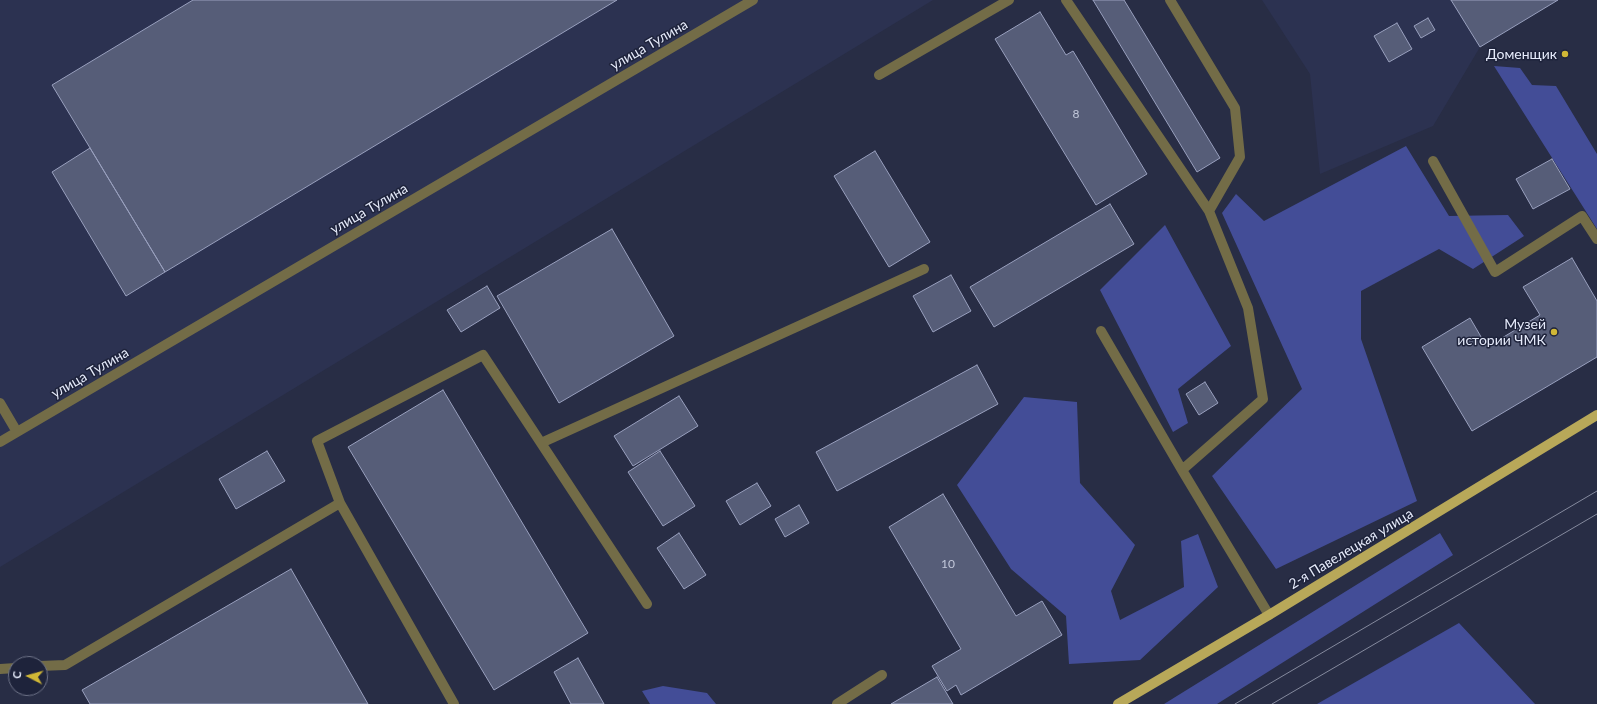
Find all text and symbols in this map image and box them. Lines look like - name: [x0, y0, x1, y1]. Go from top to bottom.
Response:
- street label: улица Тулина: [607, 16, 691, 74]
- place label: Доменщик: [1486, 46, 1557, 62]
- marker: Доменщик: [1560, 49, 1570, 59]
- house number: 8: [1073, 107, 1079, 121]
- street label: улица Тулина: [327, 180, 411, 238]
- place label: Музей истории ЧМК: [1457, 316, 1546, 348]
- marker: Музей истории ЧМК: [1549, 327, 1559, 337]
- street label: улица Тулина: [48, 344, 132, 402]
- street label: 2-я Павелецкая улица: [1286, 505, 1416, 593]
- house number: 10: [941, 557, 955, 571]
- north arrow: [8, 656, 48, 696]
- text: С: [10, 670, 23, 679]

